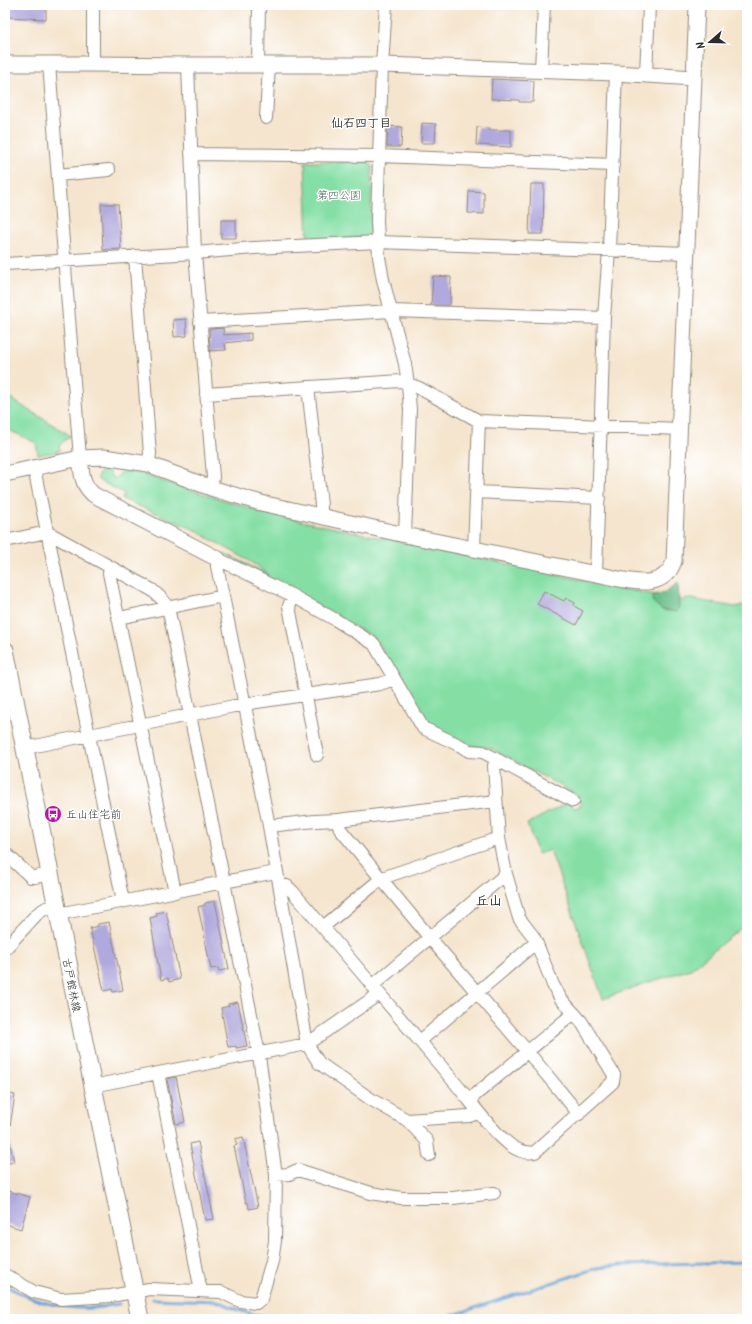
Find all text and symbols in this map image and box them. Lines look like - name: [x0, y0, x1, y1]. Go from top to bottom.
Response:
- north arrow: [690, 22, 730, 62]
- text: N: [692, 39, 711, 51]
- district label: 仙石四丁目: [331, 114, 391, 133]
- park label: 第四公園: [317, 187, 361, 205]
- bus stop icon: 丘山住宅前: [43, 804, 63, 824]
- place label: 丘山住宅前: [66, 806, 121, 824]
- district label: 丘山: [476, 891, 502, 912]
- street label: 古戸館林線: [57, 956, 85, 1014]

